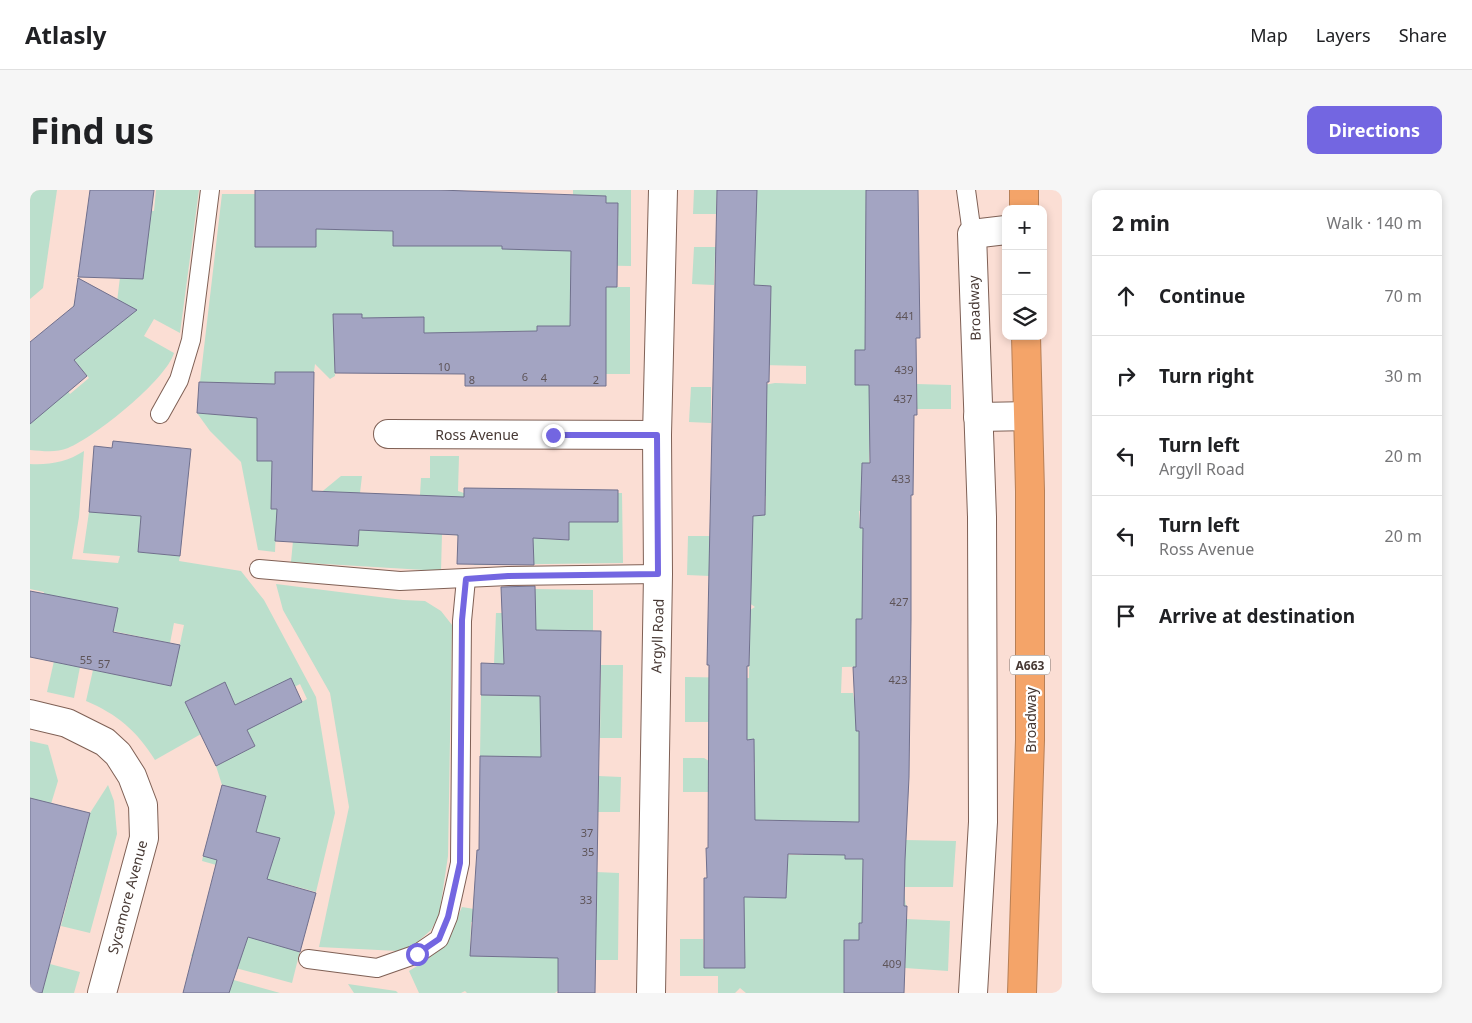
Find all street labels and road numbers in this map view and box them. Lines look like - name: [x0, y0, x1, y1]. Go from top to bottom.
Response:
- street label: Broadway: [963, 274, 985, 341]
- street label: Ross Avenue: [435, 425, 519, 444]
- street label: Argyll Road: [646, 598, 668, 674]
- road number: A663: [1010, 656, 1050, 674]
- street label: Broadway: [1021, 686, 1040, 753]
- street label: Sycamore Avenue: [103, 838, 151, 956]

